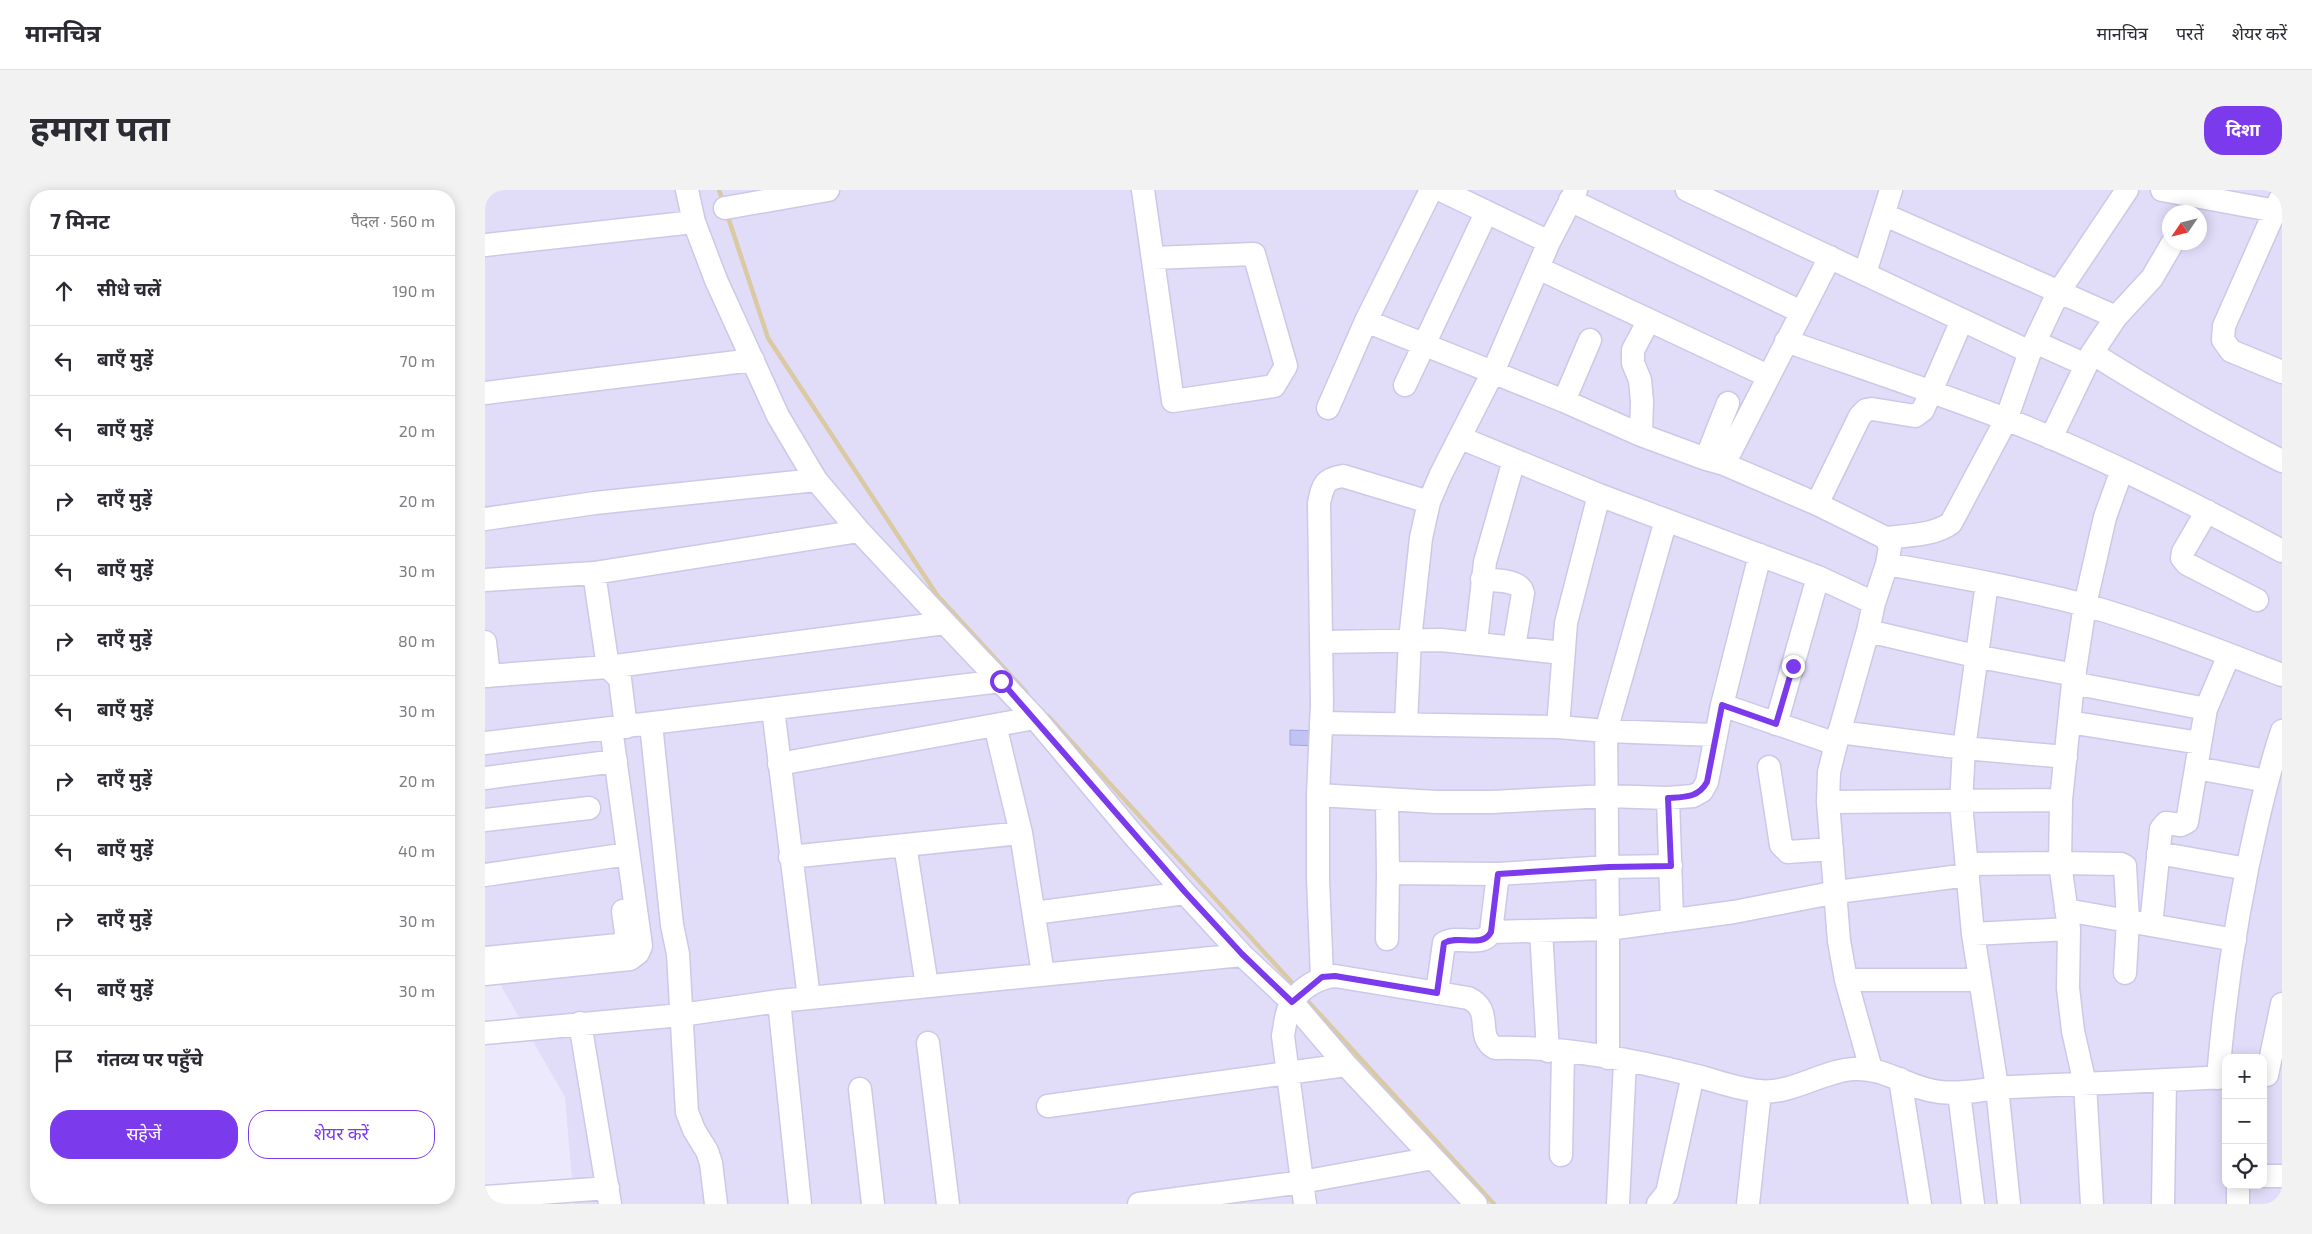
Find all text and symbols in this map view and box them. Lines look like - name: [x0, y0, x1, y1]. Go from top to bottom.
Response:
- text: मानचित्र: [25, 18, 101, 47]
- text: मानचित्र: [2096, 22, 2148, 44]
- text: परतें: [2176, 22, 2204, 44]
- text: शेयर करें: [2232, 22, 2287, 44]
- text: हमारा पता: [30, 106, 170, 148]
- button: दिशा: [2204, 106, 2282, 155]
- north arrow: [2162, 205, 2207, 250]
- text: 7 मिनट: [50, 208, 110, 233]
- text: पैदल · 560 m: [351, 211, 435, 230]
- icon: ahead: [50, 277, 78, 305]
- text: सीधे चलें: [97, 277, 161, 300]
- text: 190 m: [392, 281, 435, 300]
- icon: left: [50, 347, 78, 375]
- text: बाएँ मुड़ें: [97, 347, 153, 370]
- text: 70 m: [400, 351, 435, 370]
- icon: left: [50, 417, 78, 445]
- text: बाएँ मुड़ें: [97, 417, 153, 440]
- text: 20 m: [399, 421, 435, 440]
- icon: right: [50, 487, 78, 515]
- text: दाएँ मुड़ें: [97, 487, 152, 510]
- text: 20 m: [399, 491, 435, 510]
- icon: left: [50, 557, 78, 585]
- text: बाएँ मुड़ें: [97, 557, 153, 580]
- text: 30 m: [399, 561, 435, 580]
- icon: right: [50, 627, 78, 655]
- text: दाएँ मुड़ें: [97, 627, 152, 650]
- text: 80 m: [398, 631, 435, 650]
- route end: [1782, 655, 1805, 678]
- route start: [990, 670, 1013, 693]
- icon: left: [50, 697, 78, 725]
- text: बाएँ मुड़ें: [97, 697, 153, 720]
- text: 30 m: [399, 701, 435, 720]
- icon: right: [50, 767, 78, 795]
- text: दाएँ मुड़ें: [97, 767, 152, 790]
- text: 20 m: [399, 771, 435, 790]
- icon: left: [50, 837, 78, 865]
- text: बाएँ मुड़ें: [97, 837, 153, 860]
- text: 40 m: [398, 841, 435, 860]
- icon: right: [50, 907, 78, 935]
- text: दाएँ मुड़ें: [97, 907, 152, 930]
- text: 30 m: [399, 911, 435, 930]
- icon: left: [50, 977, 78, 1005]
- text: बाएँ मुड़ें: [97, 977, 153, 1000]
- text: 30 m: [399, 981, 435, 1000]
- icon: arrive: [50, 1047, 78, 1075]
- text: गंतव्य पर पहुँचे: [97, 1047, 203, 1070]
- map controls: [2222, 1054, 2267, 1189]
- button: +: [2222, 1054, 2267, 1099]
- button: −: [2222, 1099, 2267, 1144]
- button: सहेजें: [50, 1110, 238, 1159]
- button: शेयर करें: [248, 1110, 435, 1159]
- button: locate: [2222, 1144, 2267, 1189]

